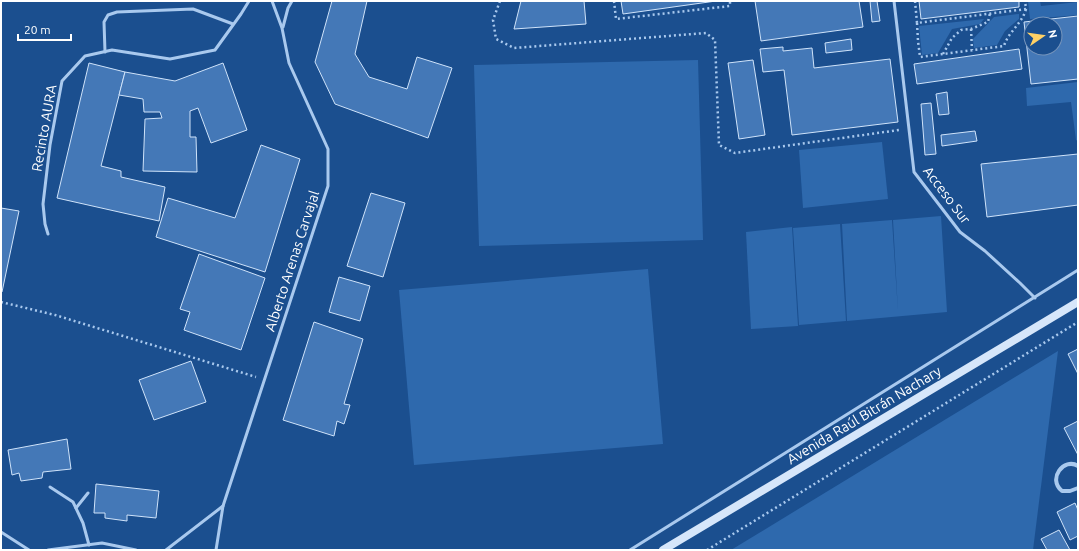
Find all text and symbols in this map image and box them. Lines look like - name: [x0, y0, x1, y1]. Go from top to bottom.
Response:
- scale bar: [18, 16, 71, 42]
- north arrow: [1023, 16, 1063, 56]
- text: 20 m: [24, 23, 51, 36]
- text: N: [1046, 28, 1060, 39]
- street label: Recinto AURA: [28, 83, 60, 173]
- street label: Acceso Sur: [920, 163, 974, 227]
- street label: Alberto Arenas Carvajal: [262, 188, 322, 333]
- street label: Avenida Raúl Bitrán Nachary: [784, 362, 944, 467]

